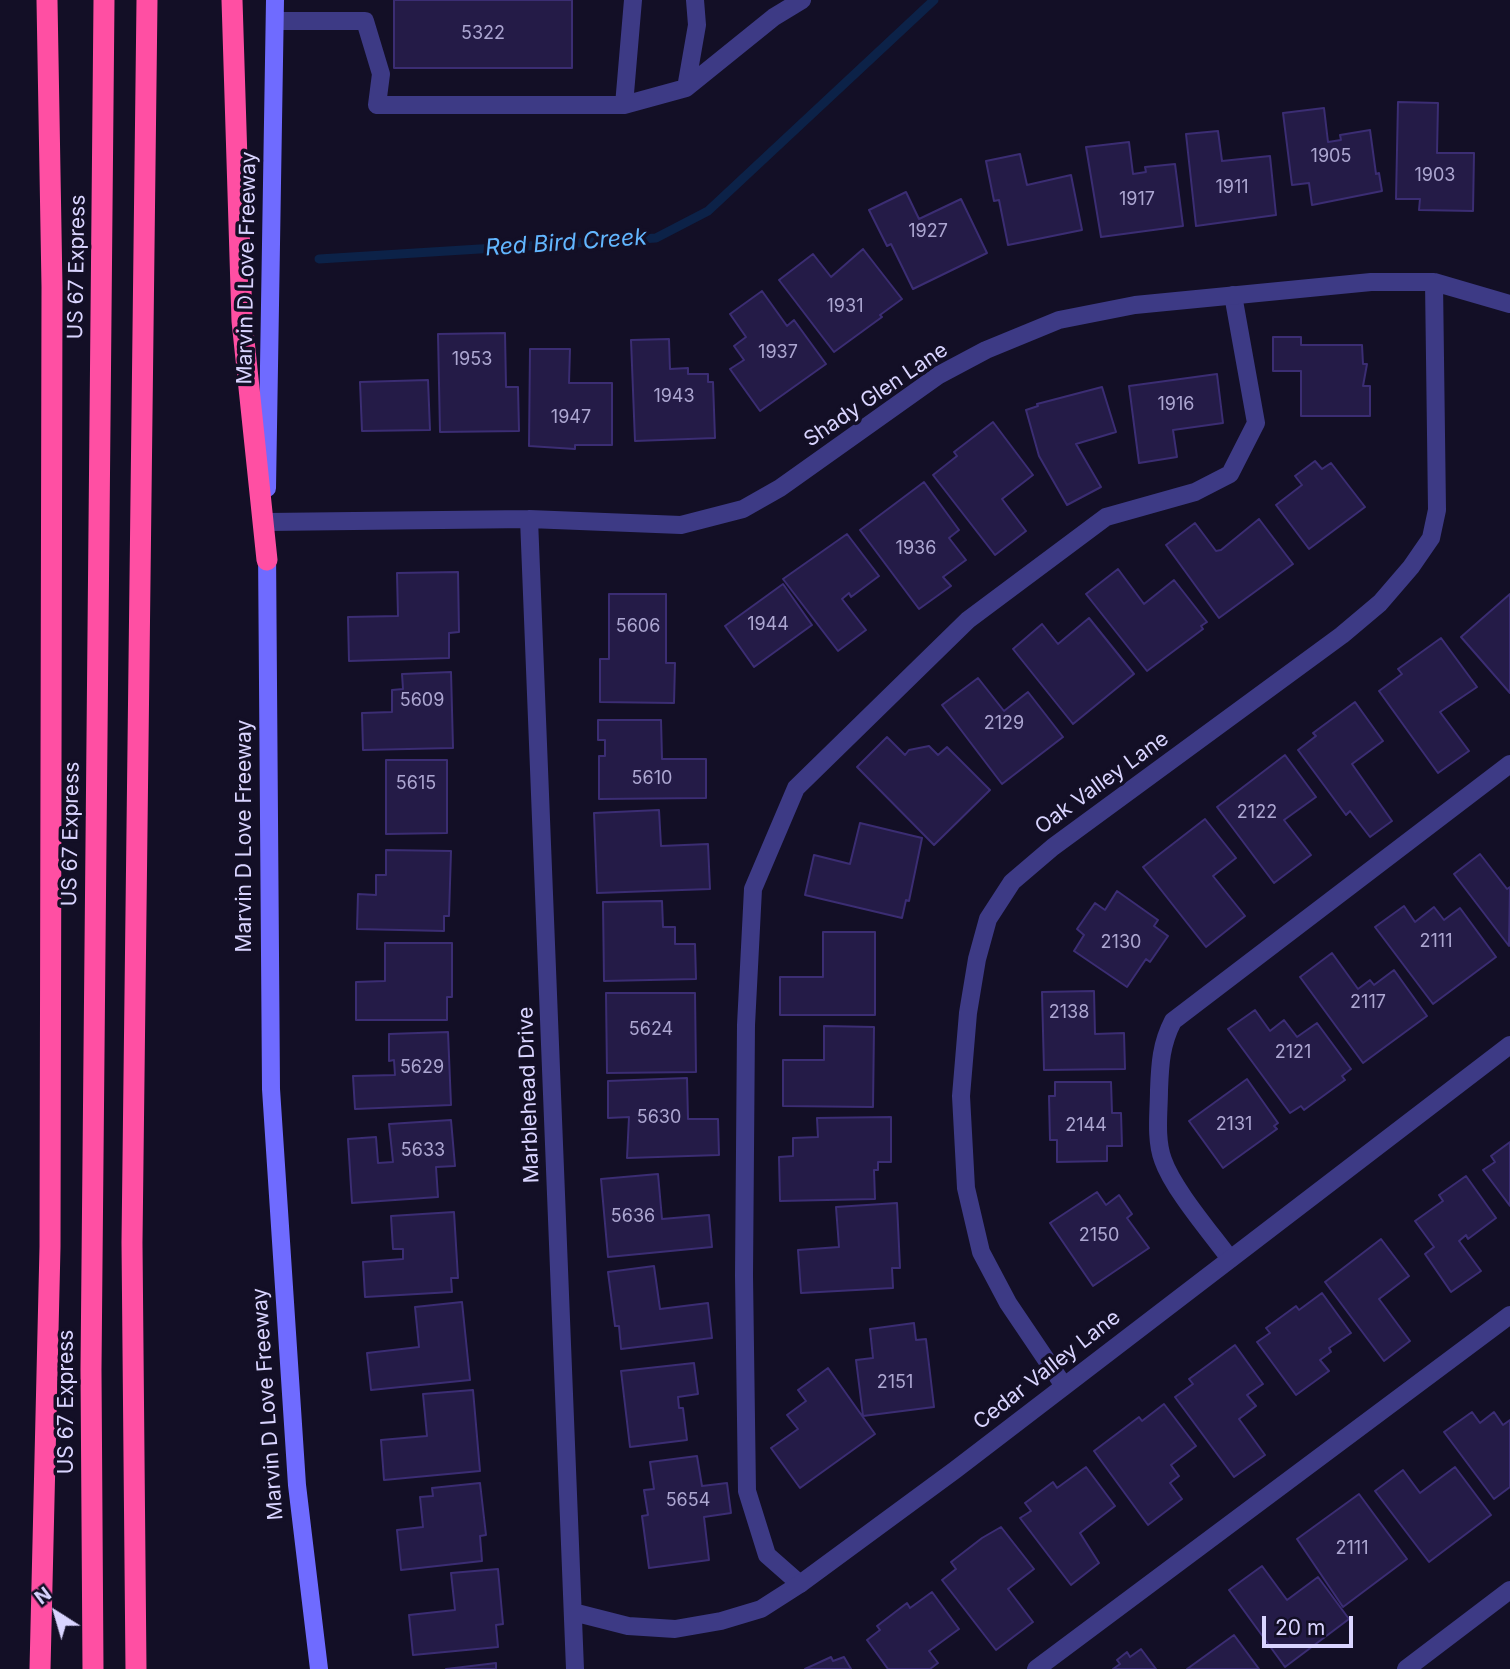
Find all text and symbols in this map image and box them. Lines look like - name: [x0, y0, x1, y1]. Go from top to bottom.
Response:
- house number: 5322: [461, 23, 505, 45]
- house number: 1905: [1311, 146, 1351, 168]
- street label: Marvin D Love Freeway: [232, 151, 262, 385]
- house number: 1903: [1415, 165, 1455, 187]
- house number: 1911: [1215, 177, 1249, 199]
- house number: 1917: [1119, 189, 1155, 211]
- street label: US 67 Express: [63, 194, 91, 340]
- house number: 1927: [908, 221, 948, 243]
- water label: Red Bird Creek: [484, 224, 648, 262]
- house number: 1931: [827, 296, 863, 318]
- street label: Shady Glen Lane: [799, 338, 953, 452]
- house number: 1937: [758, 342, 798, 364]
- house number: 1953: [452, 349, 492, 371]
- house number: 1943: [653, 386, 695, 408]
- house number: 1916: [1158, 394, 1194, 416]
- house number: 1947: [551, 407, 591, 429]
- house number: 1936: [896, 538, 936, 560]
- house number: 1944: [747, 614, 789, 636]
- house number: 5606: [616, 616, 660, 638]
- house number: 5609: [400, 690, 444, 712]
- house number: 2129: [984, 713, 1024, 735]
- street label: Marvin D Love Freeway: [232, 720, 258, 952]
- street label: Oak Valley Lane: [1030, 726, 1174, 840]
- street label: US 67 Express: [57, 761, 85, 907]
- house number: 5610: [632, 768, 672, 790]
- house number: 5615: [396, 773, 436, 795]
- house number: 2122: [1237, 802, 1277, 824]
- house number: 2111: [1420, 931, 1452, 953]
- house number: 2130: [1101, 932, 1141, 954]
- house number: 2117: [1350, 992, 1386, 1014]
- house number: 2138: [1049, 1002, 1089, 1024]
- street label: Marblehead Drive: [513, 1006, 545, 1184]
- house number: 5624: [629, 1019, 673, 1041]
- house number: 2121: [1275, 1042, 1311, 1064]
- house number: 5629: [400, 1057, 444, 1079]
- house number: 5630: [637, 1107, 681, 1129]
- house number: 2131: [1216, 1114, 1252, 1136]
- house number: 2144: [1065, 1115, 1107, 1137]
- house number: 5633: [401, 1140, 445, 1162]
- house number: 5636: [611, 1206, 655, 1228]
- house number: 2150: [1079, 1225, 1119, 1247]
- street label: Marvin D Love Freeway: [247, 1287, 289, 1521]
- street label: Cedar Valley Lane: [969, 1305, 1125, 1435]
- street label: US 67 Express: [54, 1330, 80, 1474]
- house number: 2151: [877, 1372, 913, 1394]
- house number: 5654: [666, 1490, 710, 1512]
- house number: 2111: [1336, 1538, 1368, 1560]
- north arrow: [21, 1578, 91, 1648]
- text: N: [30, 1582, 56, 1609]
- scale bar: [1265, 1602, 1356, 1646]
- text: 20 m: [1275, 1615, 1325, 1640]

